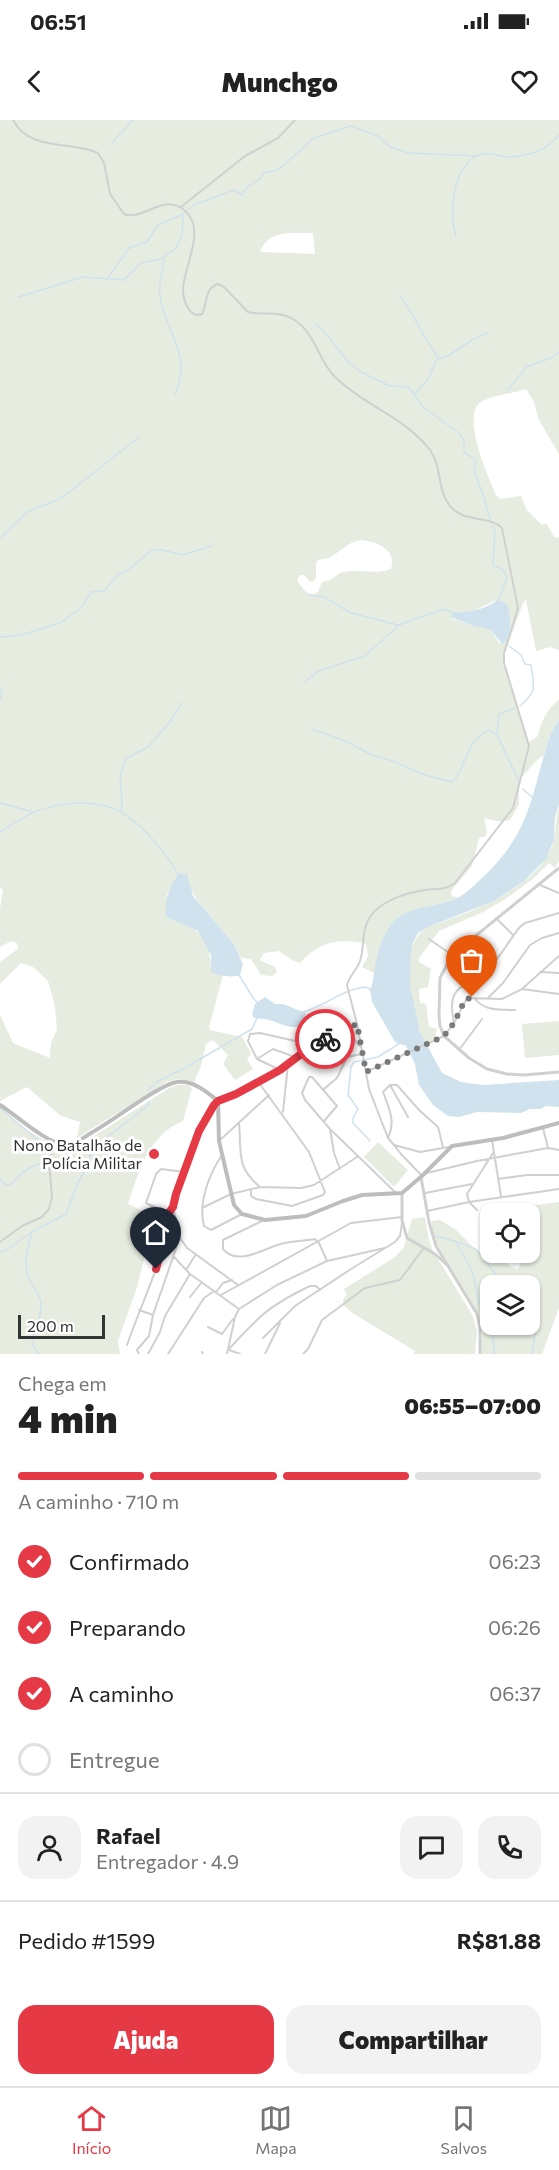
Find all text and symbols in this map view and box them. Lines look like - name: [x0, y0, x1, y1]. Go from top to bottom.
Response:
- text: 06:51: [30, 8, 87, 35]
- icon: back: [18, 65, 51, 98]
- text: Munchgo: [221, 65, 338, 98]
- icon: heart: [508, 65, 541, 98]
- pin: [446, 935, 497, 997]
- icon: bag: [455, 944, 488, 977]
- courier: [295, 1009, 355, 1069]
- icon: bike: [309, 1023, 342, 1056]
- place label: Nono Batalhão de Polícia Militar: [13, 1135, 143, 1172]
- marker: Nono Batalhão de Polícia Militar: [147, 1147, 161, 1161]
- map controls: [480, 1203, 540, 1335]
- button: locate: [480, 1203, 540, 1263]
- pin: [130, 1207, 181, 1269]
- icon: home: [139, 1216, 172, 1249]
- button: layers: [480, 1275, 540, 1335]
- scale bar: [18, 1312, 105, 1340]
- text: 200 m: [27, 1316, 74, 1335]
- text: Chega em: [18, 1371, 107, 1395]
- text: 06:55–07:00: [404, 1392, 541, 1419]
- text: 4 min: [18, 1393, 118, 1441]
- text: A caminho · 710 m: [18, 1489, 179, 1513]
- icon: check: [18, 1545, 51, 1578]
- text: Confirmado: [69, 1548, 190, 1575]
- text: 06:23: [489, 1549, 541, 1573]
- icon: check: [18, 1611, 51, 1644]
- text: Preparando: [69, 1614, 186, 1641]
- text: 06:26: [488, 1615, 541, 1639]
- icon: check: [18, 1677, 51, 1710]
- text: A caminho: [69, 1680, 174, 1707]
- text: 06:37: [489, 1681, 541, 1705]
- text: Entregue: [69, 1746, 160, 1773]
- button: person: [18, 1816, 81, 1879]
- button: chat: [400, 1816, 463, 1879]
- button: phone: [478, 1816, 541, 1879]
- text: Rafael: [96, 1822, 161, 1849]
- text: Entregador · 4.9: [96, 1849, 239, 1873]
- text: Pedido #1599: [18, 1927, 155, 1954]
- text: R$81.88: [457, 1927, 541, 1954]
- button: Ajuda: [18, 2005, 274, 2074]
- button: Compartilhar: [286, 2005, 541, 2074]
- tab: Início: [72, 2102, 111, 2157]
- tab: Mapa: [255, 2102, 297, 2157]
- tab: Salvos: [441, 2102, 487, 2157]

